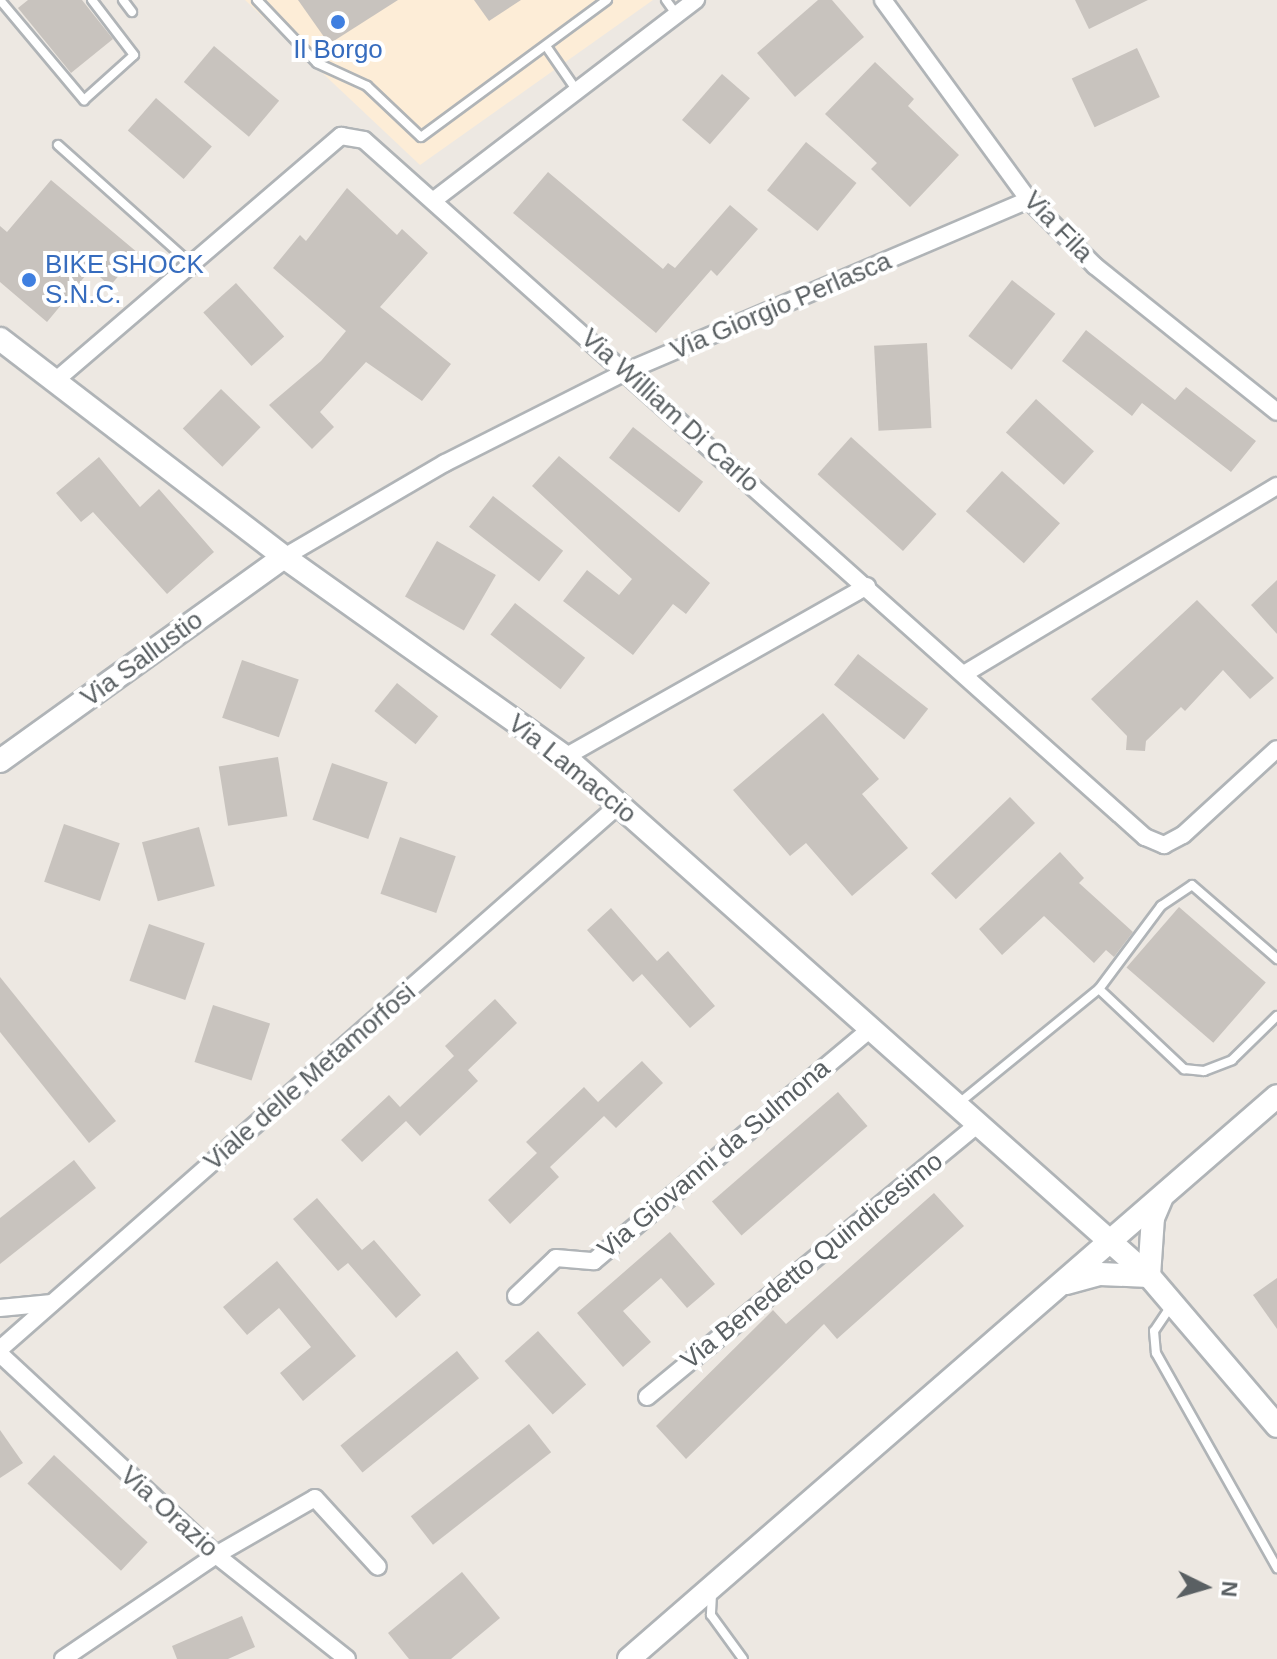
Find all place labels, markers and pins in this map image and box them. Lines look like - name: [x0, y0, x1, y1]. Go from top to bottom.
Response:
- marker: Il Borgo: [329, 13, 347, 31]
- place label: Il Borgo: [293, 34, 383, 66]
- place label: BIKE SHOCK S.N.C.: [45, 249, 204, 310]
- marker: BIKE SHOCK S.N.C.: [20, 271, 38, 289]

